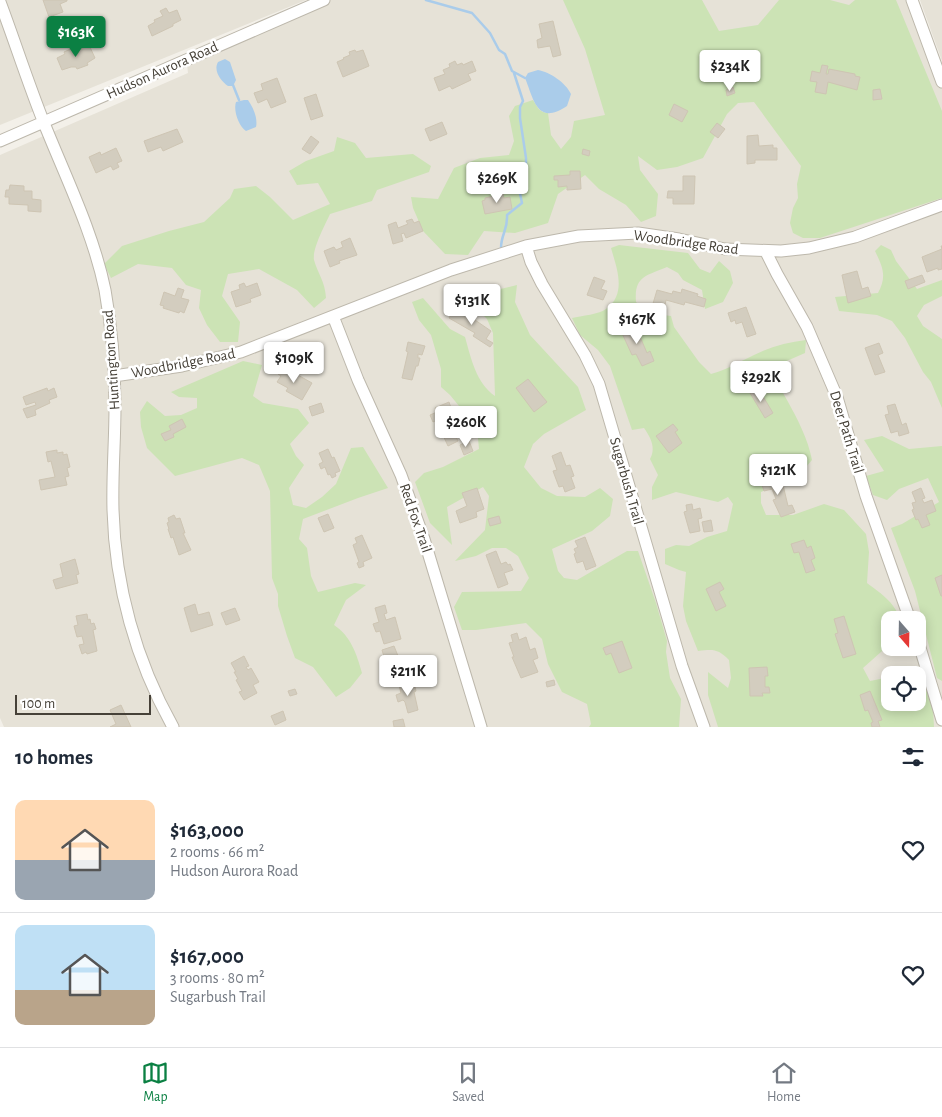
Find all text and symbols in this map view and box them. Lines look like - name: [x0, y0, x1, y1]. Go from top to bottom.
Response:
- pin: $163K: [41, 15, 111, 58]
- text: $163K: [58, 24, 94, 40]
- street label: Hudson Aurora Road: [104, 39, 220, 102]
- pin: $234K: [695, 49, 765, 92]
- text: $234K: [710, 58, 750, 74]
- pin: $269K: [462, 162, 532, 204]
- text: $269K: [477, 170, 517, 186]
- street label: Woodbridge Road: [633, 228, 739, 257]
- pin: $131K: [437, 284, 507, 326]
- text: $131K: [455, 292, 489, 308]
- pin: $167K: [602, 302, 672, 345]
- street label: Huntington Road: [100, 309, 122, 411]
- text: $167K: [619, 311, 655, 327]
- pin: $109K: [259, 342, 329, 384]
- street label: Woodbridge Road: [130, 346, 237, 381]
- text: $109K: [275, 350, 313, 366]
- pin: $292K: [726, 360, 796, 403]
- text: $292K: [741, 369, 781, 385]
- street label: Deer Path Trail: [827, 389, 866, 475]
- pin: $260K: [431, 406, 501, 448]
- text: $260K: [446, 414, 486, 430]
- street label: Sugarbush Trail: [607, 436, 646, 526]
- pin: $121K: [743, 454, 813, 496]
- text: $121K: [760, 462, 796, 478]
- street label: Red Fox Trail: [397, 481, 434, 555]
- north arrow: [881, 611, 926, 656]
- map controls: [881, 611, 926, 711]
- pin: $211K: [373, 654, 443, 697]
- text: $211K: [390, 663, 426, 679]
- button: locate: [881, 666, 926, 711]
- scale bar: [15, 692, 151, 715]
- text: 100 m: [22, 697, 55, 711]
- icon: filters: [899, 743, 927, 771]
- text: 10 homes: [15, 747, 93, 768]
- icon: home: [55, 820, 115, 880]
- text: $163,000: [170, 820, 244, 841]
- icon: heart: [899, 836, 927, 864]
- text: 2 rooms · 66 m²: [170, 844, 264, 860]
- text: Hudson Aurora Road: [170, 863, 298, 879]
- icon: home: [55, 945, 115, 1005]
- text: $167,000: [170, 946, 244, 967]
- icon: heart: [899, 961, 927, 989]
- text: 3 rooms · 80 m²: [170, 970, 265, 986]
- text: Sugarbush Trail: [170, 989, 266, 1005]
- tab: Map: [141, 1059, 169, 1106]
- tab: Saved: [452, 1059, 484, 1106]
- tab: Home: [767, 1059, 801, 1106]

